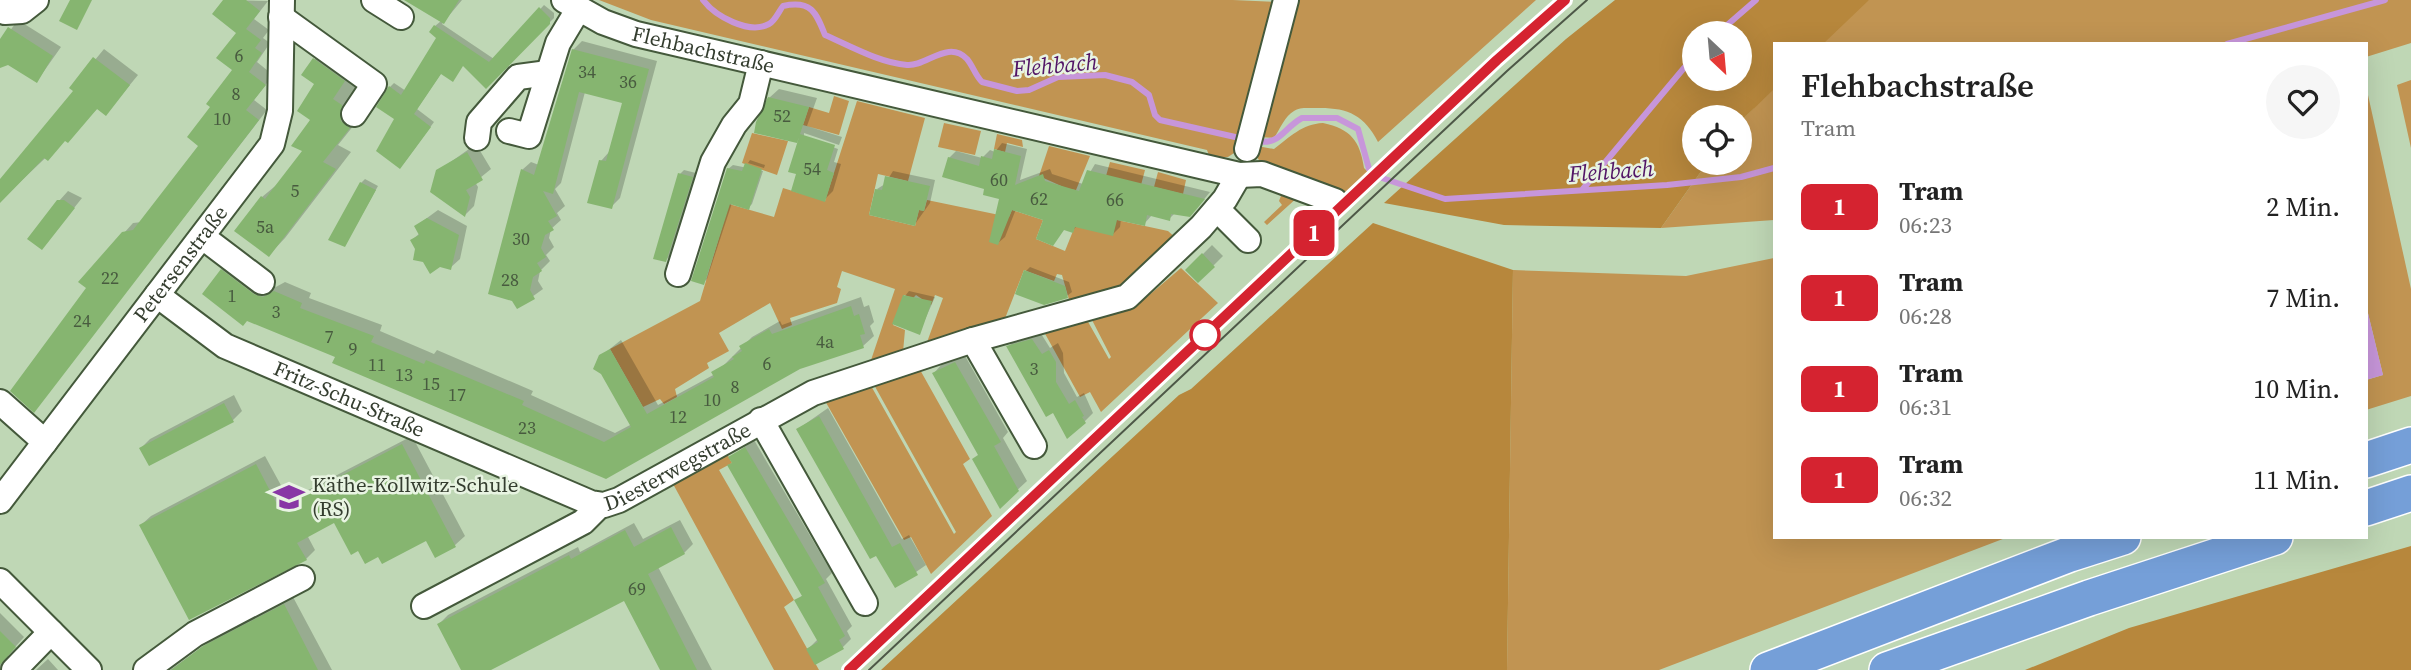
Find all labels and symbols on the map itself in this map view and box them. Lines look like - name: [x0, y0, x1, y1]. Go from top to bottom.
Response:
- street label: Flehbachstraße: [629, 19, 778, 80]
- north arrow: [1682, 21, 1752, 91]
- house number: 6: [235, 43, 244, 68]
- water label: Flehbach: [1010, 45, 1099, 85]
- house number: 34: [578, 59, 596, 84]
- house number: 36: [619, 69, 637, 94]
- house number: 8: [232, 81, 241, 106]
- house number: 52: [773, 103, 791, 128]
- house number: 10: [213, 106, 231, 131]
- water label: Flehbach: [1566, 152, 1655, 190]
- house number: 54: [803, 156, 821, 181]
- house number: 60: [990, 167, 1008, 192]
- house number: 5: [291, 178, 300, 203]
- house number: 62: [1030, 186, 1048, 211]
- house number: 66: [1106, 187, 1124, 212]
- street label: Petersenstraße: [126, 199, 234, 328]
- line badge: 1: [1291, 210, 1337, 256]
- house number: 5a: [256, 214, 275, 239]
- house number: 30: [512, 226, 530, 251]
- house number: 22: [101, 265, 119, 290]
- house number: 28: [501, 267, 519, 292]
- house number: 1: [228, 283, 237, 308]
- house number: 3: [272, 299, 281, 324]
- house number: 24: [73, 308, 91, 333]
- unlabelled marker: [1190, 320, 1220, 350]
- house number: 7: [325, 324, 334, 349]
- house number: 4a: [816, 329, 835, 354]
- house number: 9: [349, 336, 358, 361]
- house number: 6: [763, 351, 772, 376]
- house number: 11: [368, 352, 386, 377]
- street label: Fritz-Schu-Straße: [269, 354, 429, 444]
- house number: 3: [1030, 356, 1039, 381]
- house number: 13: [395, 362, 413, 387]
- house number: 15: [422, 371, 440, 396]
- house number: 8: [731, 374, 740, 399]
- house number: 17: [448, 382, 466, 407]
- house number: 10: [703, 387, 721, 412]
- house number: 12: [669, 404, 687, 429]
- house number: 23: [518, 415, 536, 440]
- street label: Diesterwegstraße: [600, 415, 756, 518]
- place label: Käthe-Kollwitz-Schule (RS): [312, 470, 518, 523]
- school or university icon: Käthe-Kollwitz-Schule (RS): [272, 480, 306, 514]
- house number: 69: [628, 576, 646, 601]

